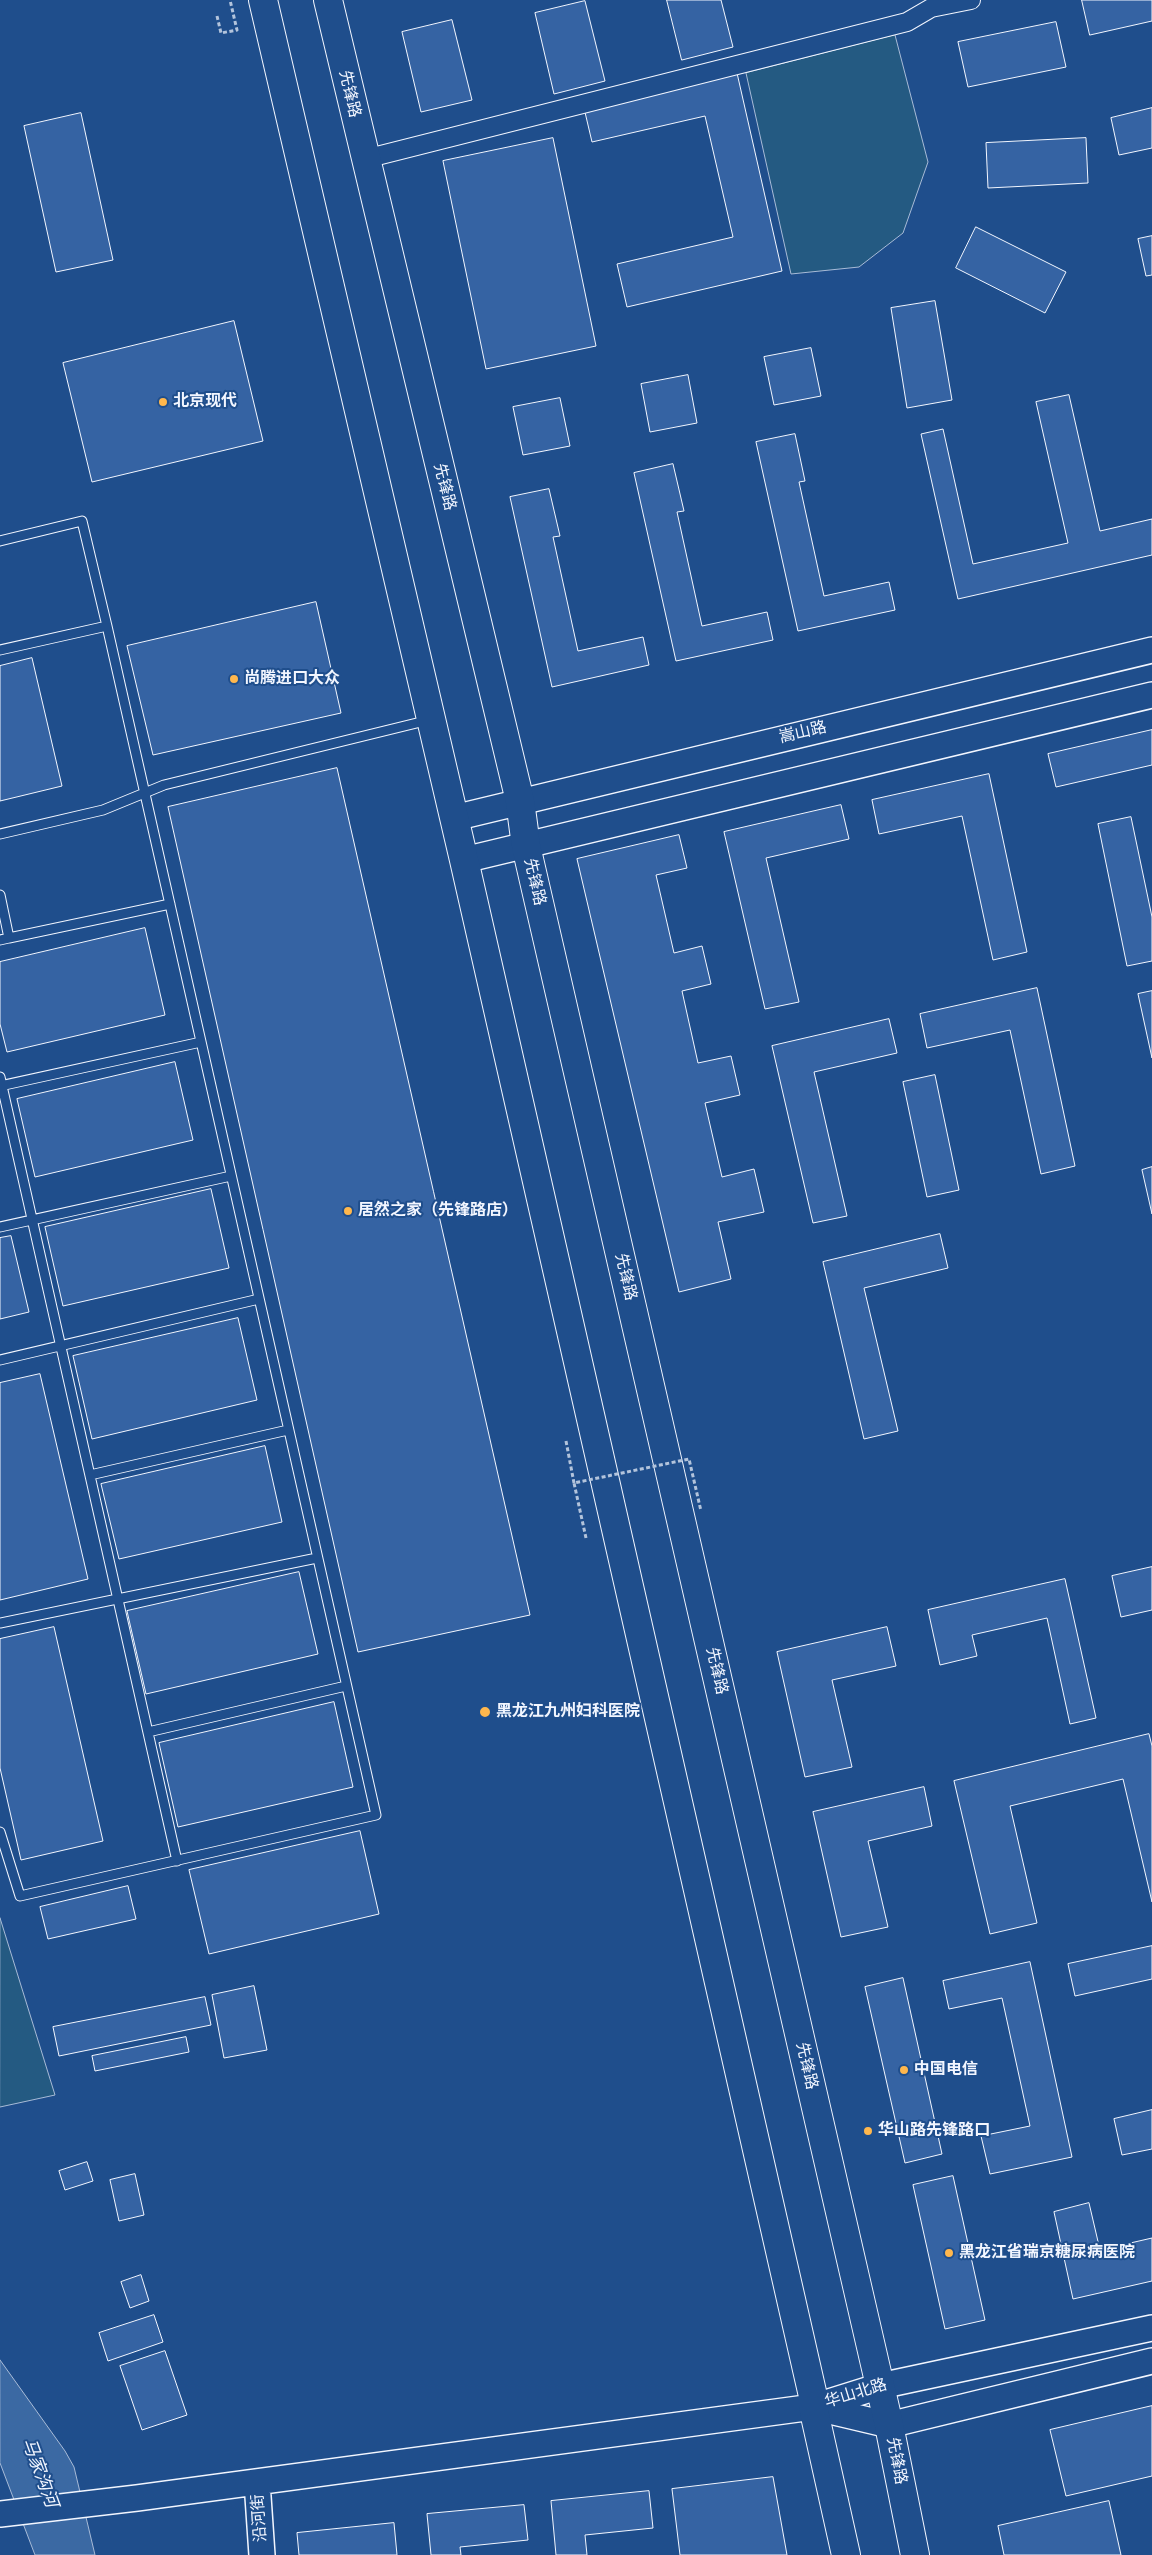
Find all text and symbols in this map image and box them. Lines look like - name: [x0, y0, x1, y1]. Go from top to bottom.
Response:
- street label: 先锋路: [334, 68, 364, 120]
- place label: 北京现代: [173, 392, 237, 412]
- marker: 北京现代: [157, 396, 169, 408]
- street label: 先锋路: [429, 461, 459, 513]
- place label: 尚腾进口大众: [244, 669, 340, 689]
- marker: 尚腾进口大众: [228, 673, 240, 685]
- street label: 嵩山路: [777, 718, 829, 748]
- street label: 先锋路: [519, 856, 549, 908]
- place label: 居然之家（先锋路店）: [358, 1201, 518, 1221]
- marker: 居然之家（先锋路店）: [342, 1205, 354, 1217]
- street label: 先锋路: [610, 1251, 640, 1303]
- street label: 先锋路: [701, 1645, 731, 1697]
- place label: 黑龙江九州妇科医院: [496, 1702, 640, 1722]
- marker: 黑龙江九州妇科医院: [478, 1705, 492, 1719]
- street label: 先锋路: [791, 2040, 821, 2092]
- place label: 中国电信: [914, 2060, 978, 2080]
- marker: 中国电信: [898, 2064, 910, 2076]
- place label: 华山路先锋路口: [878, 2121, 990, 2141]
- marker: 华山路先锋路口: [862, 2125, 874, 2137]
- place label: 黑龙江省瑞京糖尿病医院: [959, 2243, 1135, 2263]
- marker: 黑龙江省瑞京糖尿病医院: [943, 2247, 955, 2259]
- street label: 华山北路: [823, 2375, 889, 2413]
- water label: 马家沟河: [17, 2435, 61, 2511]
- street label: 先锋路: [882, 2436, 910, 2486]
- street label: 沿河街: [249, 2493, 271, 2543]

